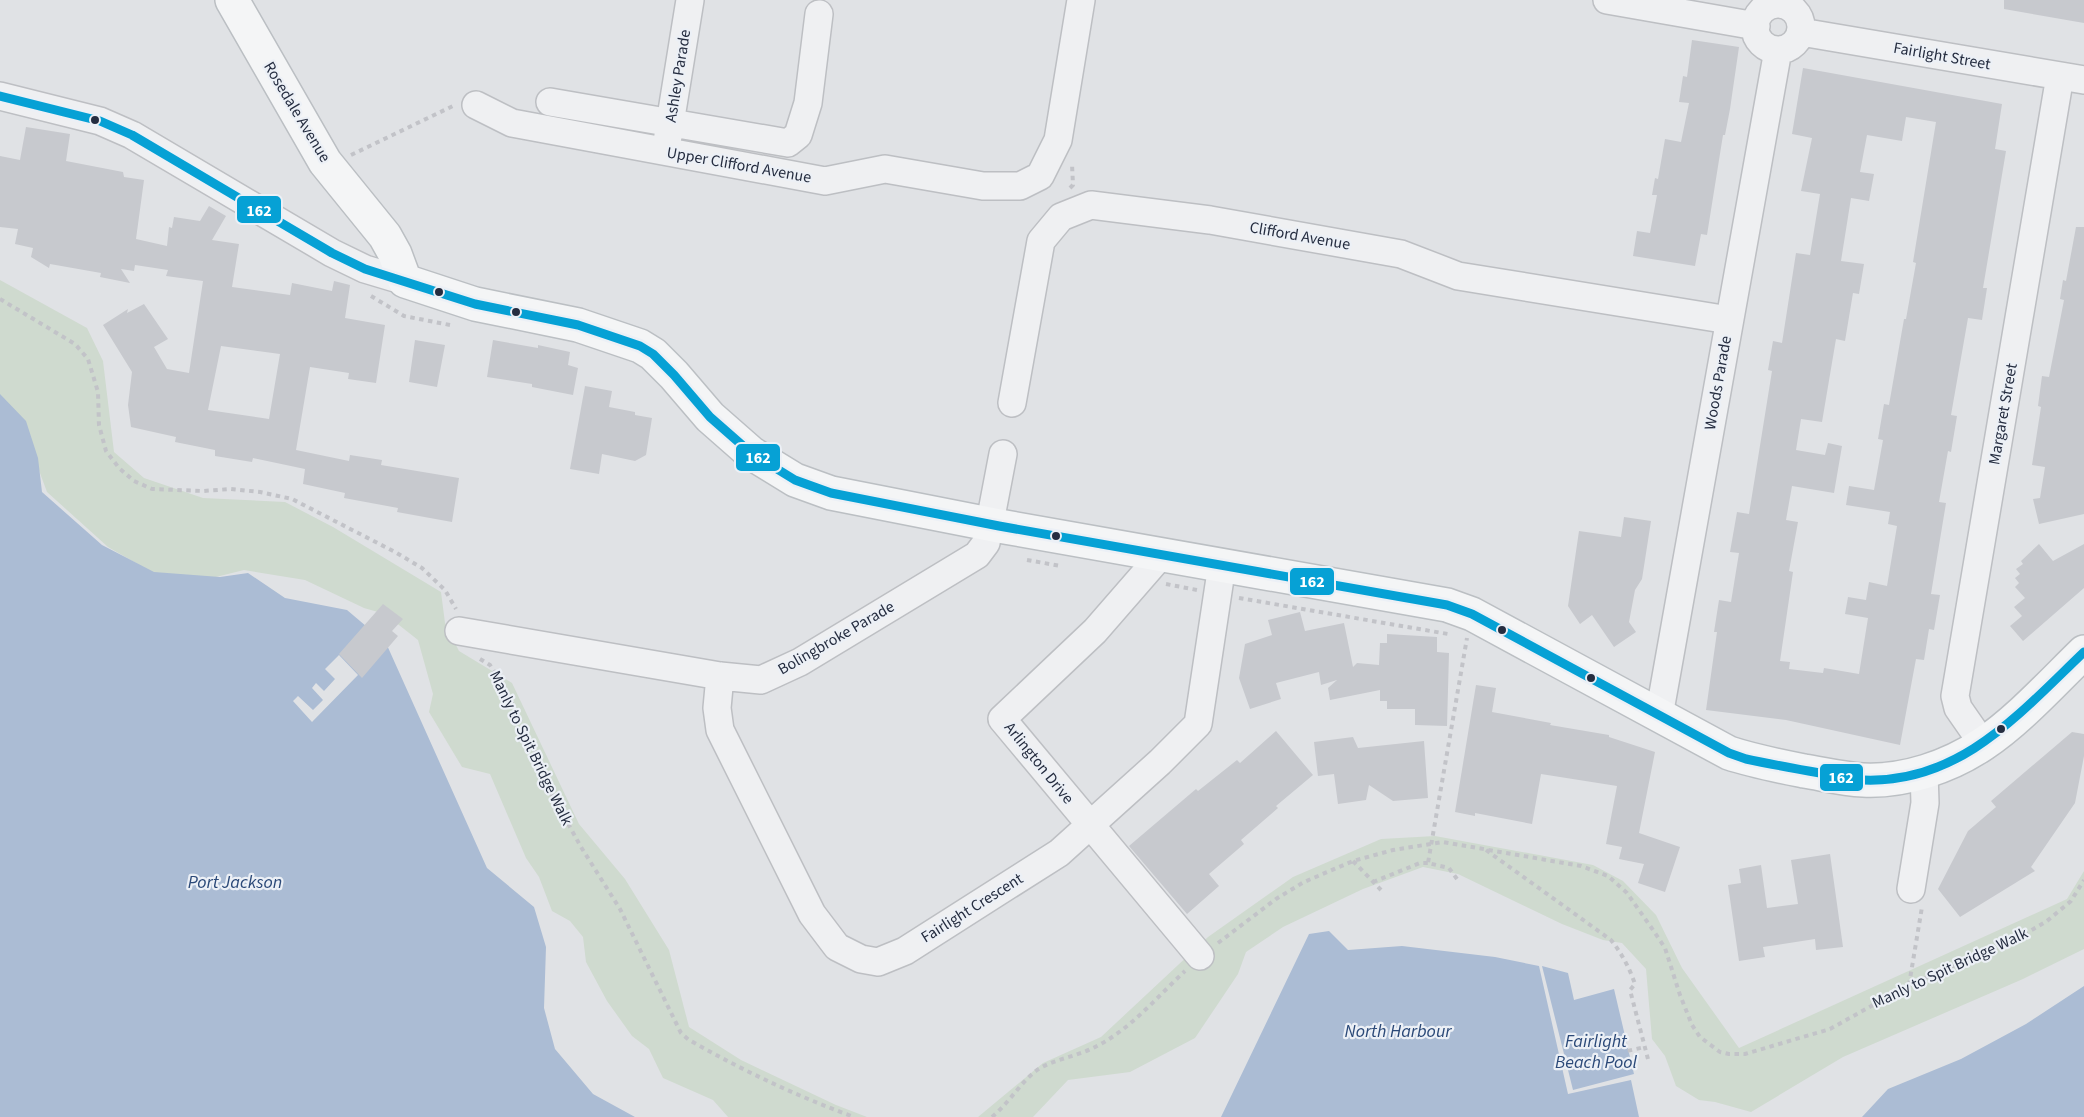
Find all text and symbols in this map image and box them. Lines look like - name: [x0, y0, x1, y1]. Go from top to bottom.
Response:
- street label: Ashley Parade: [660, 28, 696, 124]
- street label: Fairlight Street: [1892, 37, 1993, 75]
- street label: Rosedale Avenue: [258, 58, 336, 166]
- unlabelled marker: [89, 114, 101, 126]
- street label: Upper Clifford Avenue: [665, 141, 813, 189]
- line badge: 162: [236, 195, 282, 224]
- text: 162: [246, 200, 272, 222]
- street label: Clifford Avenue: [1248, 216, 1352, 256]
- unlabelled marker: [433, 286, 445, 298]
- unlabelled marker: [510, 306, 522, 318]
- street label: Woods Parade: [1699, 334, 1737, 432]
- street label: Margaret Street: [1983, 361, 2023, 467]
- line badge: 162: [735, 443, 781, 472]
- text: 162: [745, 447, 771, 469]
- unlabelled marker: [1050, 530, 1062, 542]
- line badge: 162: [1289, 567, 1335, 596]
- text: 162: [1299, 571, 1325, 593]
- street label: Bolingbroke Parade: [774, 596, 898, 680]
- unlabelled marker: [1496, 624, 1508, 636]
- street label: Manly to Spit Bridge Walk: [484, 667, 578, 829]
- unlabelled marker: [1585, 672, 1597, 684]
- street label: Arlington Drive: [999, 717, 1079, 809]
- unlabelled marker: [1995, 723, 2007, 735]
- line badge: 162: [1819, 763, 1864, 792]
- text: 162: [1828, 767, 1854, 789]
- street label: Fairlight Crescent: [917, 867, 1028, 948]
- water label: Port Jackson: [188, 870, 282, 895]
- street label: Manly to Spit Bridge Walk: [1869, 922, 2031, 1014]
- water label: North Harbour: [1345, 1019, 1452, 1044]
- water label: Fairlight Beach Pool: [1555, 1029, 1638, 1075]

